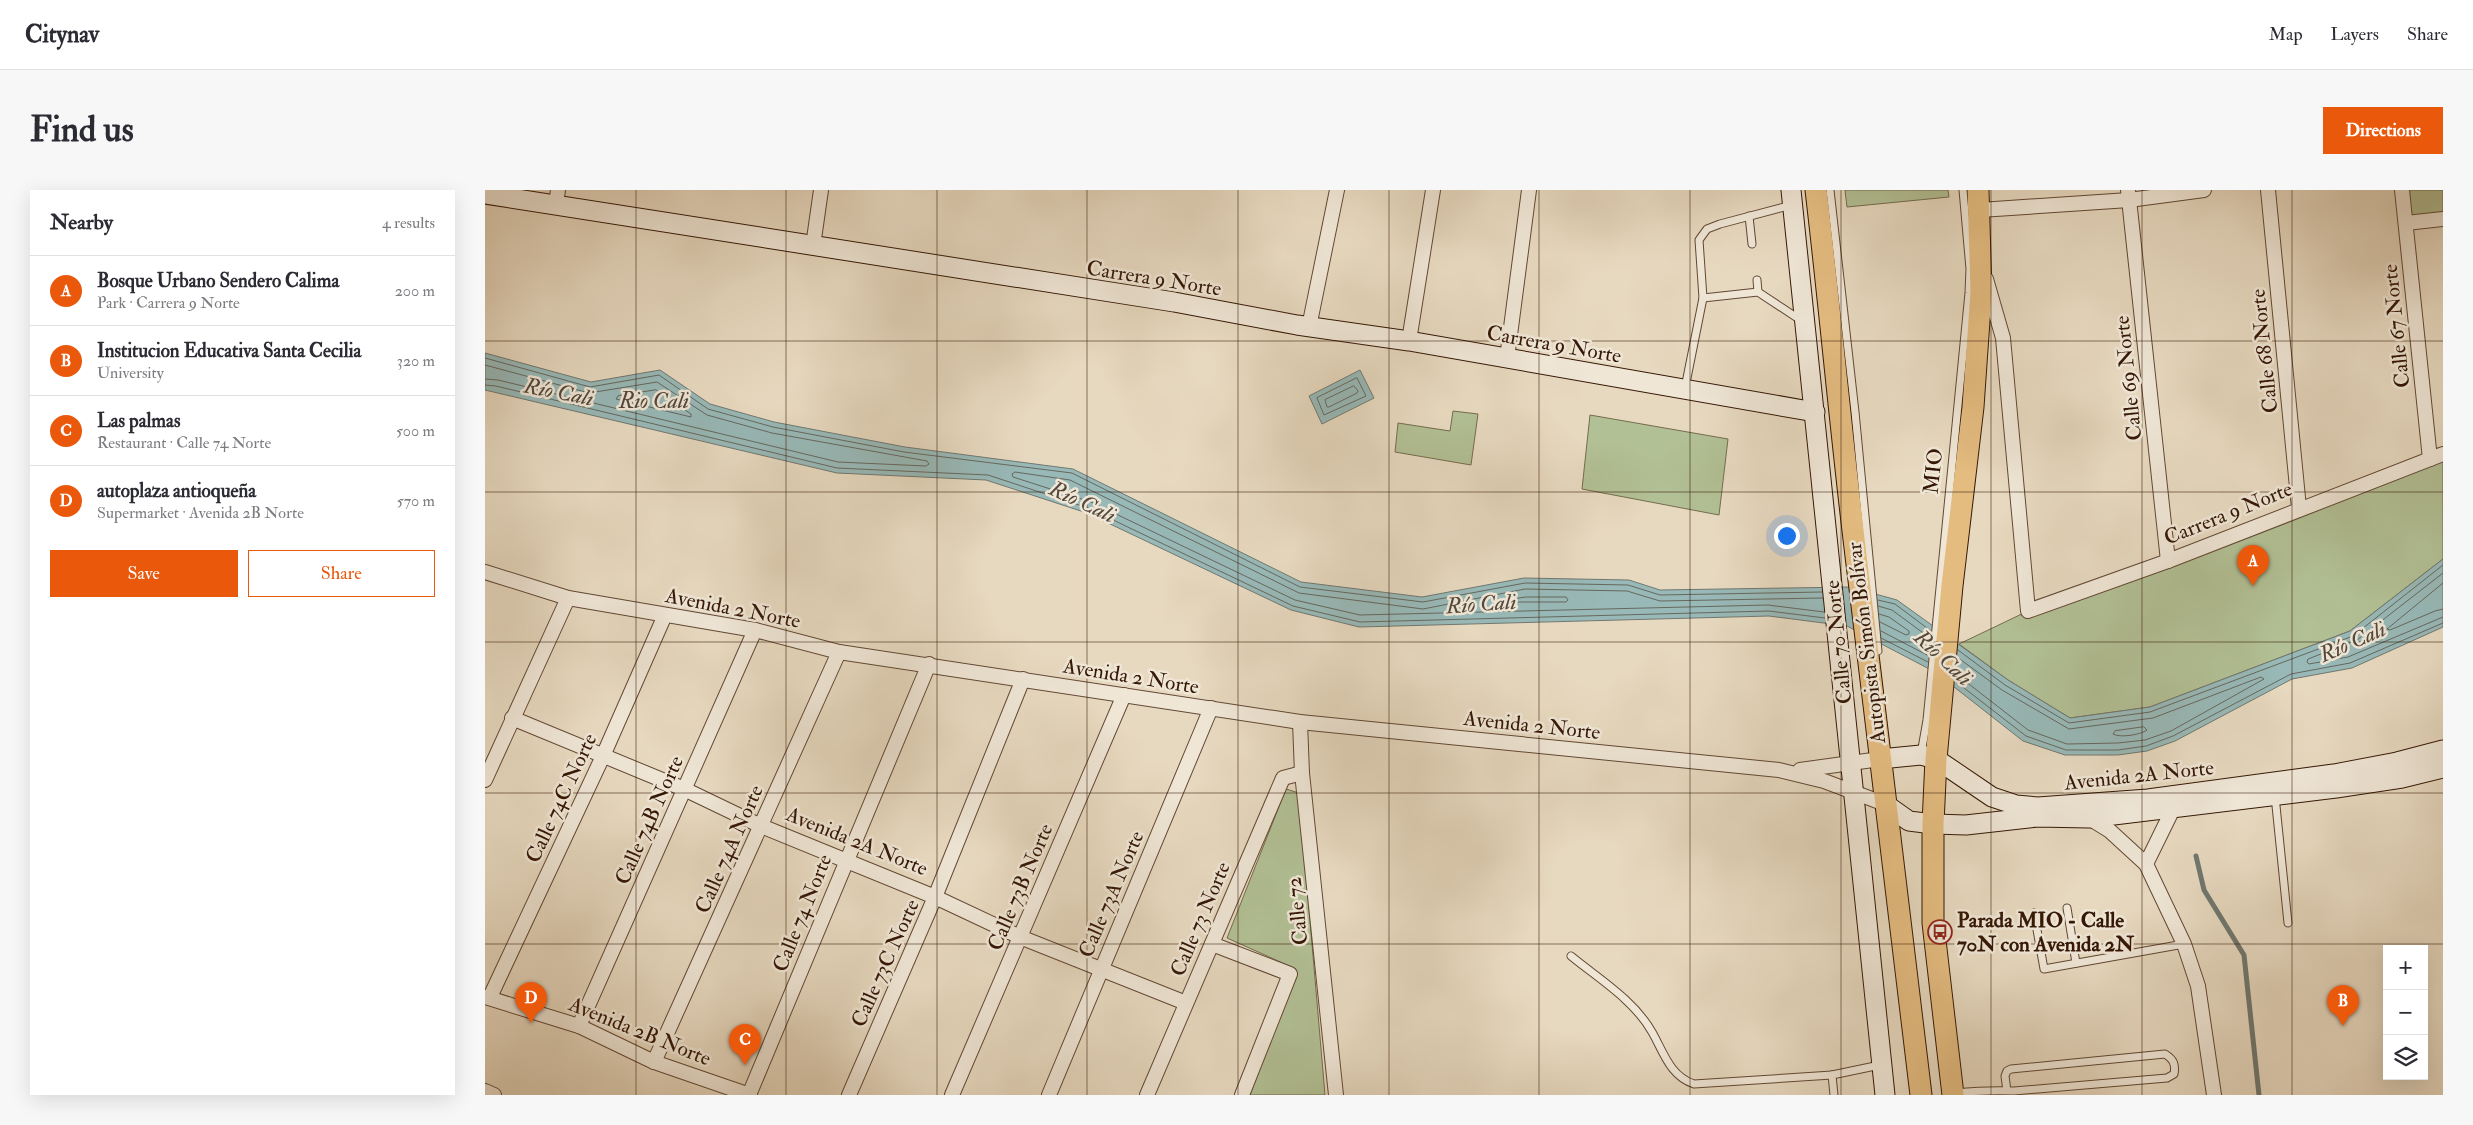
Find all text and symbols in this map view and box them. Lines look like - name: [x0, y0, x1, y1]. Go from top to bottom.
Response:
- text: Citynav: [25, 19, 99, 50]
- text: Map: [2269, 23, 2303, 46]
- text: Layers: [2331, 23, 2379, 46]
- text: Share: [2407, 23, 2448, 46]
- button: Directions: [2323, 107, 2443, 154]
- text: Find us: [30, 108, 134, 152]
- text: Nearby: [50, 209, 113, 236]
- text: 4 results: [382, 213, 435, 233]
- street label: Carrera 9 Norte: [1085, 255, 1224, 303]
- street label: Calle 67 Norte: [2377, 263, 2416, 389]
- text: Bosque Urbano Sendero Calima: [97, 269, 339, 293]
- text: A: [61, 281, 71, 301]
- text: 200 m: [395, 281, 435, 301]
- street label: Calle 68 Norte: [2245, 287, 2284, 414]
- text: Park · Carrera 9 Norte: [97, 293, 240, 313]
- street label: Calle 69 Norte: [2108, 314, 2148, 442]
- street label: Carrera 9 Norte: [1485, 319, 1624, 370]
- text: Institucion Educativa Santa Cecilia: [97, 339, 361, 363]
- text: B: [61, 351, 71, 371]
- text: 320 m: [397, 351, 435, 371]
- text: University: [97, 363, 164, 383]
- water label: Río Cali: [521, 371, 596, 412]
- water label: Rio Cali: [618, 387, 689, 415]
- text: Las palmas: [97, 409, 180, 433]
- text: C: [60, 421, 72, 441]
- text: 500 m: [396, 421, 435, 441]
- text: Restaurant · Calle 74 Norte: [97, 433, 271, 453]
- street label: MIO: [1918, 447, 1949, 495]
- water label: Río Cali: [1044, 474, 1120, 529]
- street label: Carrera 9 Norte: [2160, 475, 2297, 551]
- text: autoplaza antioqueña: [97, 479, 256, 503]
- text: D: [59, 491, 73, 511]
- text: 570 m: [397, 491, 435, 511]
- text: Supermarket · Avenida 2B Norte: [97, 503, 304, 523]
- your location: [1774, 523, 1800, 549]
- street label: Autopista Simón Bolívar: [1841, 540, 1892, 746]
- pin: A: [2237, 545, 2269, 586]
- button: Save: [50, 550, 238, 597]
- button: Share: [248, 550, 435, 597]
- street label: Calle 70 Norte: [1819, 578, 1858, 705]
- street label: Avenida 2 Norte: [662, 582, 803, 635]
- water label: Río Cali: [1444, 588, 1517, 620]
- water label: Río Cali: [2314, 615, 2390, 669]
- water label: Río Cali: [1907, 623, 1979, 692]
- street label: Avenida 2 Norte: [1060, 652, 1201, 701]
- street label: Avenida 2 Norte: [1461, 705, 1602, 746]
- street label: Calle 74C Norte: [520, 729, 603, 867]
- street label: Calle 74B Norte: [609, 751, 690, 889]
- street label: Avenida 2A Norte: [2062, 754, 2215, 797]
- street label: Calle 74A Norte: [689, 781, 770, 918]
- street label: Avenida 2A Norte: [781, 800, 932, 882]
- street label: Calle 73B Norte: [982, 819, 1059, 955]
- street label: Calle 73A Norte: [1073, 827, 1150, 962]
- street label: Calle 74 Norte: [767, 850, 838, 976]
- street label: Calle 73 Norte: [1164, 858, 1237, 981]
- street label: Calle 72: [1281, 876, 1314, 946]
- street label: Calle 73C Norte: [845, 895, 926, 1031]
- place label: Parada MIO - Calle 70N con Avenida 2N: [1957, 907, 2135, 958]
- bus stop icon: Parada MIO - Calle 70N con Avenida 2N: [1927, 919, 1953, 945]
- map controls: [2383, 945, 2428, 1080]
- button: +: [2383, 945, 2428, 990]
- pin: D: [515, 982, 547, 1023]
- pin: B: [2327, 985, 2359, 1026]
- street label: Avenida 2B Norte: [564, 990, 715, 1072]
- button: −: [2383, 990, 2428, 1035]
- pin: C: [729, 1024, 761, 1065]
- button: layers: [2383, 1035, 2428, 1080]

